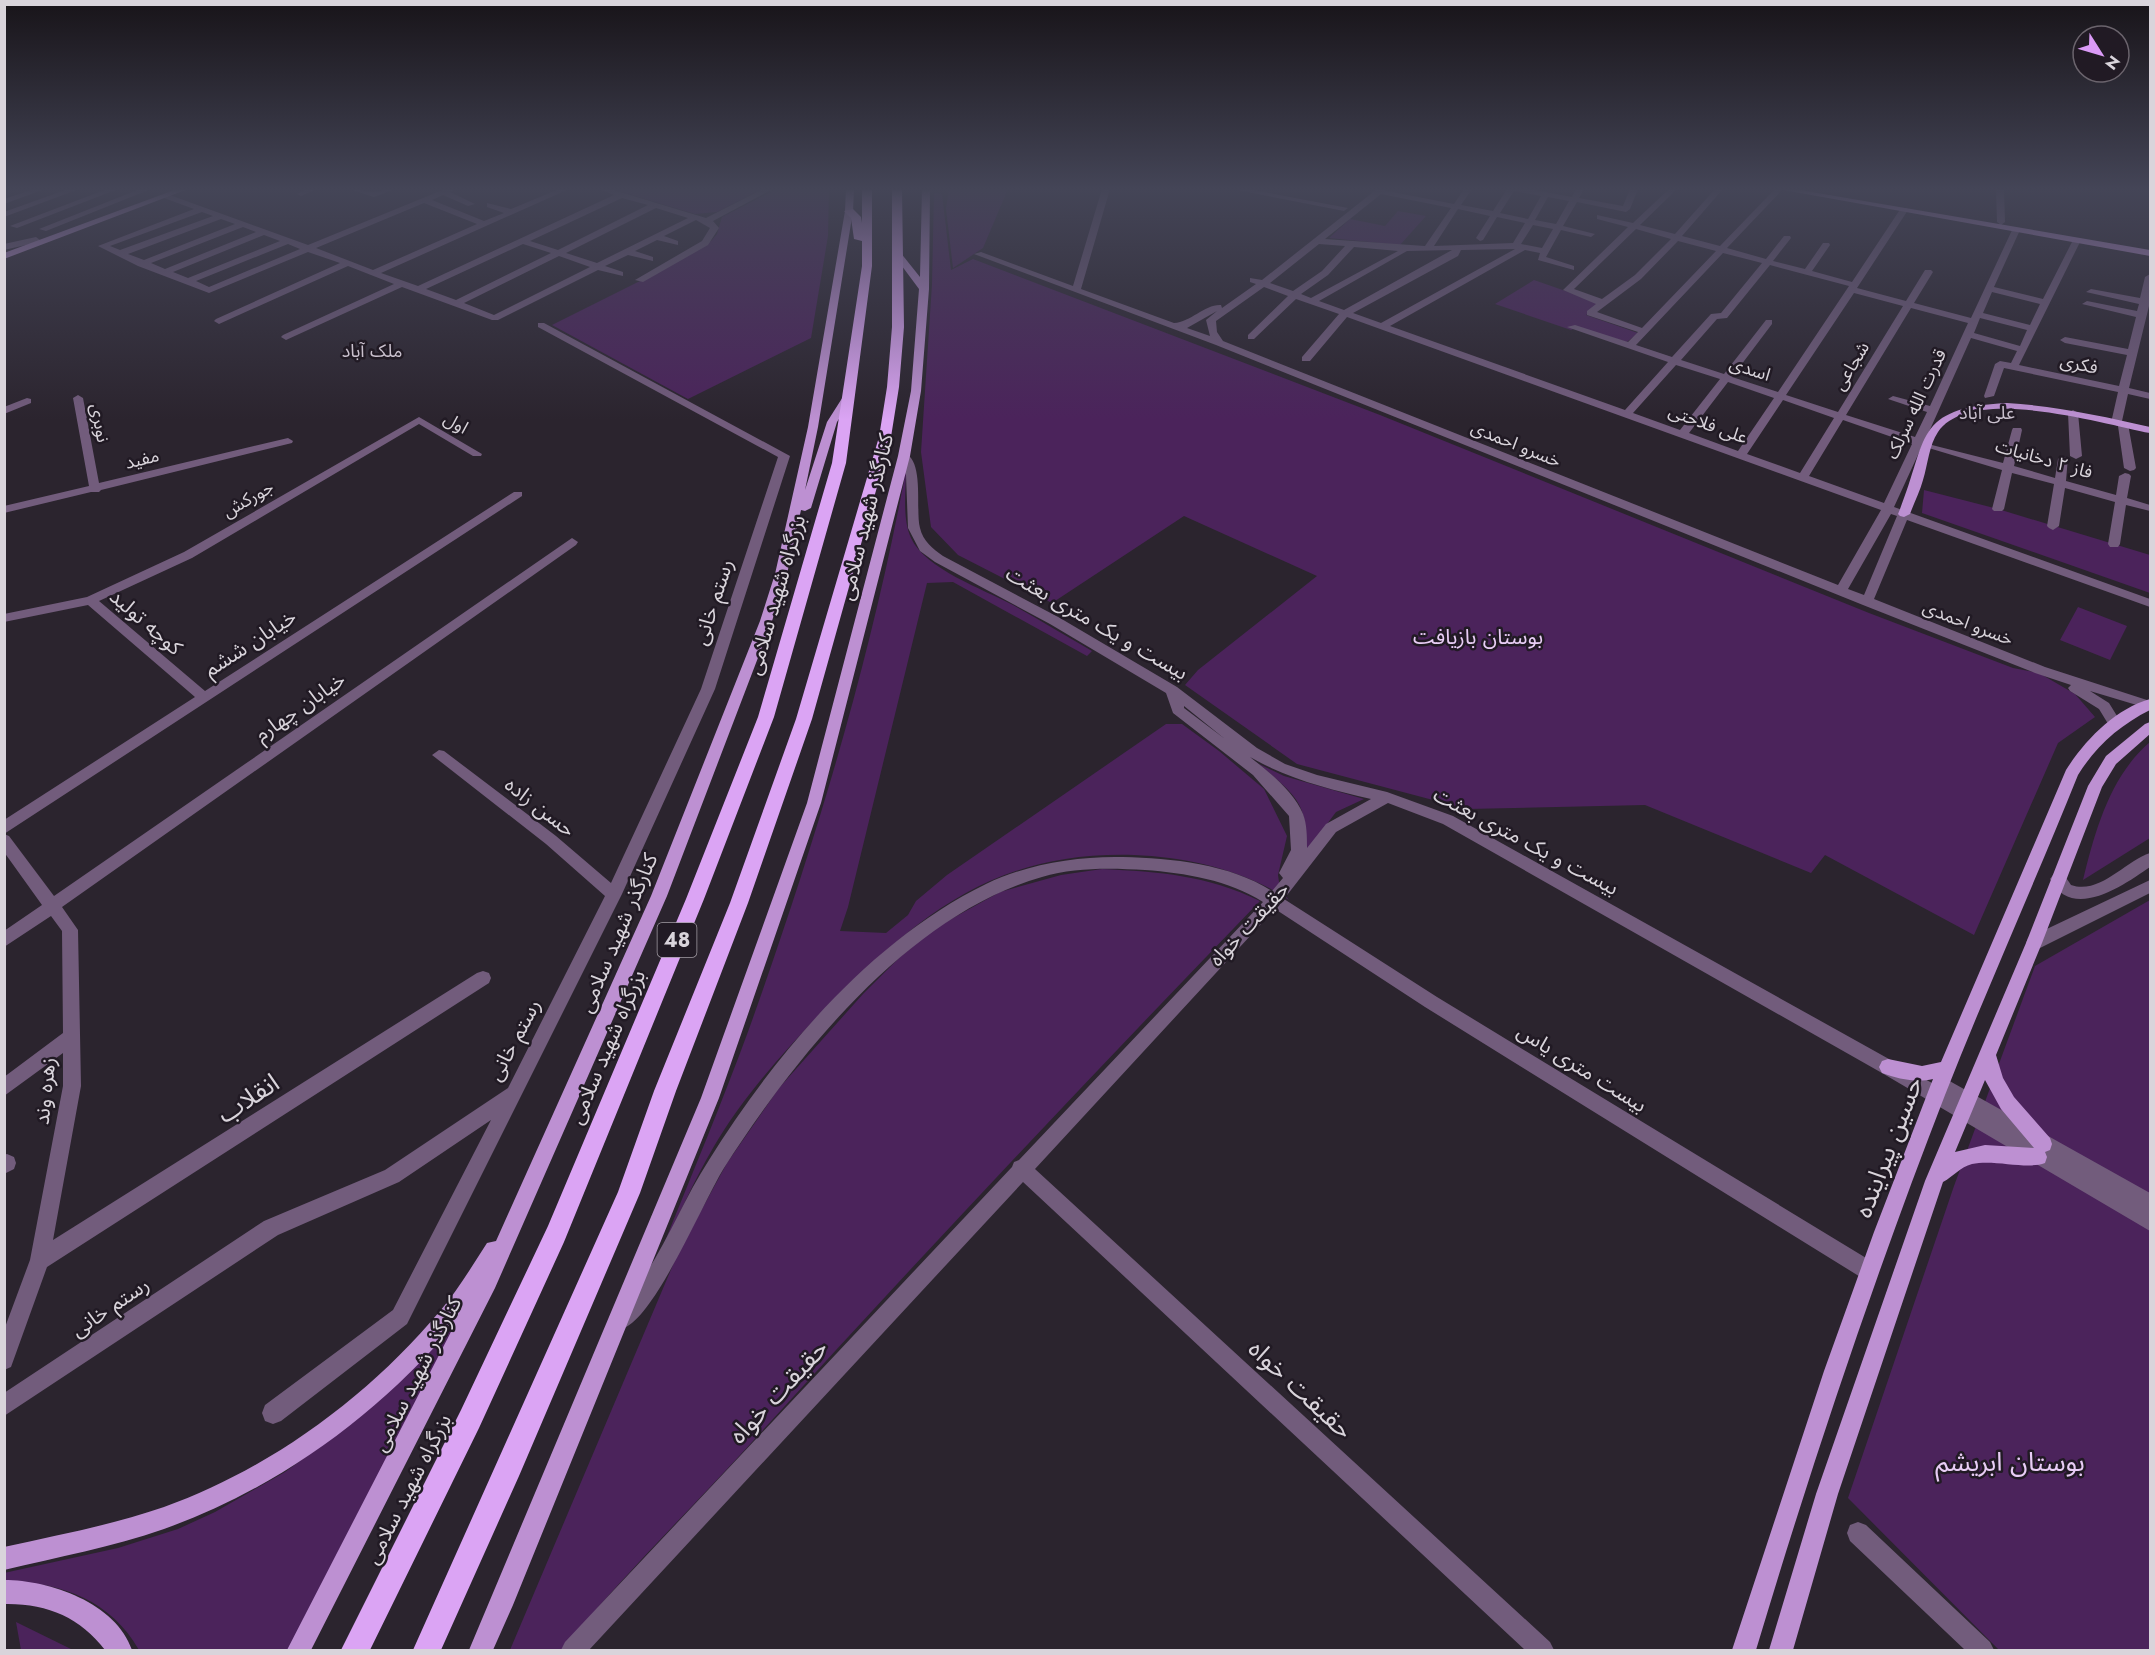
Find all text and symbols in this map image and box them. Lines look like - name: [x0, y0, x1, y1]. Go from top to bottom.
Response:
- north arrow: [2071, 24, 2131, 84]
- text: N: [2100, 51, 2126, 75]
- street label: شجاعی: [1826, 337, 1876, 395]
- district label: ملک آباد: [342, 338, 402, 364]
- street label: قدرت الله سرلک: [1879, 345, 1953, 463]
- street label: فکری: [2058, 347, 2100, 381]
- street label: اسدی: [1726, 350, 1774, 388]
- street label: علی فلاحتی: [1665, 398, 1751, 450]
- district label: علی آباد: [1959, 400, 2015, 426]
- street label: نوبری: [84, 402, 116, 444]
- street label: اول: [439, 406, 473, 440]
- street label: خسرو احمدی: [1467, 414, 1565, 474]
- street label: کنارگذر شهید سلامی: [831, 430, 901, 603]
- street label: فاز ۲ دخانیات: [1992, 433, 2096, 485]
- street label: مفید: [122, 442, 162, 476]
- street label: جورکش: [218, 474, 278, 524]
- street label: بزرگراه شهید سلامی: [739, 512, 813, 678]
- street label: رستم خانی: [685, 555, 741, 649]
- street label: بیست و یک متری بعثت: [1000, 558, 1194, 688]
- street label: کوچه تولید: [103, 582, 189, 662]
- street label: خسرو احمدی: [1919, 594, 2017, 652]
- street label: خیابان ششم: [198, 602, 302, 684]
- park label: بوستان بازیافت: [1413, 622, 1543, 652]
- street label: خیابان چهارم: [248, 665, 352, 750]
- street label: حسن زاده: [498, 770, 582, 844]
- street label: بیست و یک متری بعثت: [1428, 779, 1624, 903]
- street label: کنارگذر شهید سلامی: [571, 848, 665, 1017]
- street label: حقیقت خواه: [1202, 875, 1296, 973]
- road number: 48: [658, 923, 696, 957]
- street label: بزرگراه شهید سلامی: [561, 965, 653, 1129]
- street label: رستم خانی: [480, 994, 548, 1086]
- street label: بیست متری یاس: [1511, 1016, 1653, 1120]
- street label: زهره وند: [27, 1056, 63, 1126]
- street label: انقلاب: [209, 1064, 287, 1132]
- street label: حسین پیراینده: [1844, 1071, 1932, 1223]
- street label: رستم خانی: [65, 1270, 155, 1344]
- street label: کنارگذر شهید سلامی: [365, 1291, 469, 1457]
- street label: حقیقت خواه: [719, 1330, 837, 1452]
- street label: حقیقت خواه: [1240, 1330, 1362, 1448]
- street label: بزرگراه شهید سلامی: [357, 1409, 459, 1569]
- park label: بوستان ابریشم: [1935, 1443, 2085, 1482]

